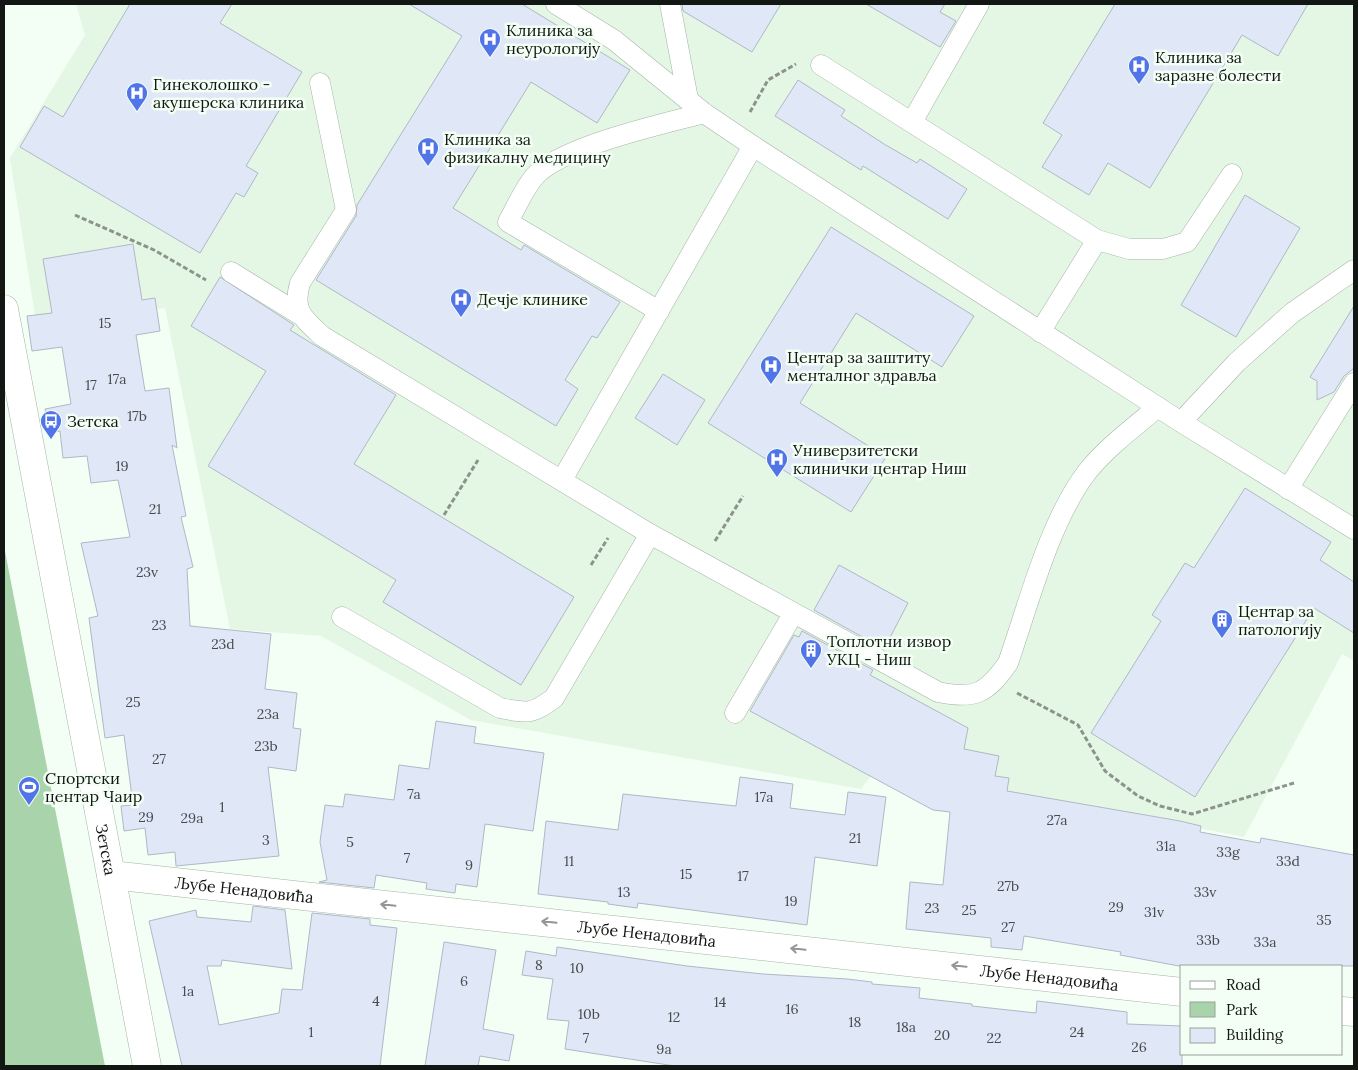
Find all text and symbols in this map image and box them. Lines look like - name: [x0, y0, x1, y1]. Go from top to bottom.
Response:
- place label: Клиника за неурологију: [506, 20, 601, 58]
- hospital icon: Клиника за неурологију: [478, 27, 502, 58]
- place label: Клиника за заразне болести: [1155, 47, 1281, 85]
- hospital icon: Клиника за заразне болести: [1127, 54, 1151, 85]
- place label: Гинеколошко - акушерска клиника: [153, 74, 304, 112]
- hospital icon: Гинеколошко - акушерска клиника: [125, 81, 149, 112]
- place label: Клиника за физикалну медицину: [444, 129, 611, 167]
- hospital icon: Клиника за физикалну медицину: [416, 136, 440, 167]
- hospital icon: Дечје клинике: [449, 287, 473, 318]
- place label: Дечје клинике: [477, 289, 588, 309]
- house number: 15: [99, 314, 111, 332]
- place label: Центар за заштиту менталног здравља: [787, 347, 937, 385]
- hospital icon: Центар за заштиту менталног здравља: [759, 354, 783, 385]
- house number: 17a: [108, 370, 126, 388]
- house number: 17: [85, 376, 97, 394]
- house number: 17b: [127, 407, 147, 425]
- bus stop icon: Зетска: [39, 409, 63, 440]
- place label: Зетска: [67, 411, 119, 431]
- place label: Универзитетски клинички центар Ниш: [792, 440, 967, 478]
- hospital icon: Универзитетски клинички центар Ниш: [765, 447, 789, 478]
- house number: 19: [115, 457, 129, 475]
- house number: 21: [149, 500, 161, 518]
- house number: 23v: [136, 563, 159, 581]
- place label: Центар за патологију: [1238, 601, 1322, 639]
- building icon: Центар за патологију: [1210, 608, 1234, 639]
- house number: 23: [151, 616, 167, 634]
- place label: Топлотни извор УКЦ - Ниш: [826, 631, 951, 669]
- house number: 23d: [211, 635, 235, 653]
- building icon: Топлотни извор УКЦ - Ниш: [799, 638, 823, 669]
- house number: 25: [125, 693, 141, 711]
- house number: 23a: [257, 705, 279, 723]
- house number: 23b: [254, 737, 278, 755]
- house number: 27: [152, 750, 167, 768]
- place label: Спортски центар Чаир: [45, 768, 142, 806]
- sports icon: Спортски центар Чаир: [17, 775, 41, 806]
- house number: 7a: [407, 785, 421, 803]
- house number: 17a: [755, 788, 773, 806]
- house number: 1: [219, 798, 225, 816]
- house number: 29: [138, 808, 154, 826]
- house number: 29a: [181, 809, 203, 827]
- house number: 27a: [1046, 811, 1068, 829]
- street label: Зетска: [91, 822, 121, 877]
- house number: 21: [849, 829, 861, 847]
- house number: 3: [262, 831, 270, 849]
- house number: 5: [346, 833, 354, 851]
- house number: 31a: [1156, 837, 1176, 855]
- house number: 33g: [1216, 843, 1240, 861]
- house number: 7: [404, 849, 411, 867]
- house number: 11: [564, 852, 574, 870]
- house number: 33d: [1276, 852, 1300, 870]
- house number: 9: [465, 856, 473, 874]
- house number: 15: [680, 865, 692, 883]
- house number: 17: [737, 867, 749, 885]
- street label: Љубе Ненадовића: [174, 872, 315, 907]
- house number: 27b: [997, 877, 1019, 895]
- house number: 13: [618, 883, 631, 901]
- house number: 33v: [1194, 883, 1217, 901]
- house number: 19: [784, 892, 798, 910]
- house number: 29: [1108, 898, 1124, 916]
- house number: 23: [924, 899, 940, 917]
- one-way arrow: [380, 900, 396, 910]
- house number: 25: [961, 901, 977, 919]
- house number: 31v: [1144, 903, 1165, 921]
- house number: 35: [1316, 911, 1332, 929]
- street label: Љубе Ненадовића: [576, 916, 717, 951]
- one-way arrow: [542, 917, 558, 927]
- house number: 27: [1001, 918, 1016, 936]
- house number: 33b: [1196, 931, 1220, 949]
- house number: 33a: [1254, 933, 1276, 951]
- one-way arrow: [790, 944, 806, 954]
- house number: 8: [535, 956, 543, 974]
- house number: 10: [570, 959, 584, 977]
- street label: Љубе Ненадовића: [979, 960, 1120, 995]
- one-way arrow: [952, 961, 968, 971]
- legend: [1180, 965, 1343, 1055]
- house number: 6: [460, 972, 468, 990]
- text: Road: [1226, 975, 1261, 994]
- house number: 1a: [182, 982, 194, 1000]
- house number: 4: [372, 992, 380, 1010]
- house number: 14: [714, 993, 727, 1011]
- house number: 16: [785, 1000, 799, 1018]
- text: Park: [1226, 1000, 1257, 1019]
- house number: 10b: [578, 1005, 600, 1023]
- house number: 12: [668, 1008, 680, 1026]
- house number: 18: [849, 1013, 862, 1031]
- house number: 18a: [896, 1018, 916, 1036]
- house number: 1: [308, 1023, 314, 1041]
- house number: 24: [1070, 1023, 1085, 1041]
- text: Building: [1226, 1025, 1284, 1044]
- house number: 20: [934, 1026, 950, 1044]
- house number: 7: [583, 1029, 590, 1047]
- house number: 22: [986, 1029, 1002, 1047]
- house number: 26: [1131, 1038, 1147, 1056]
- house number: 9a: [656, 1040, 672, 1058]

